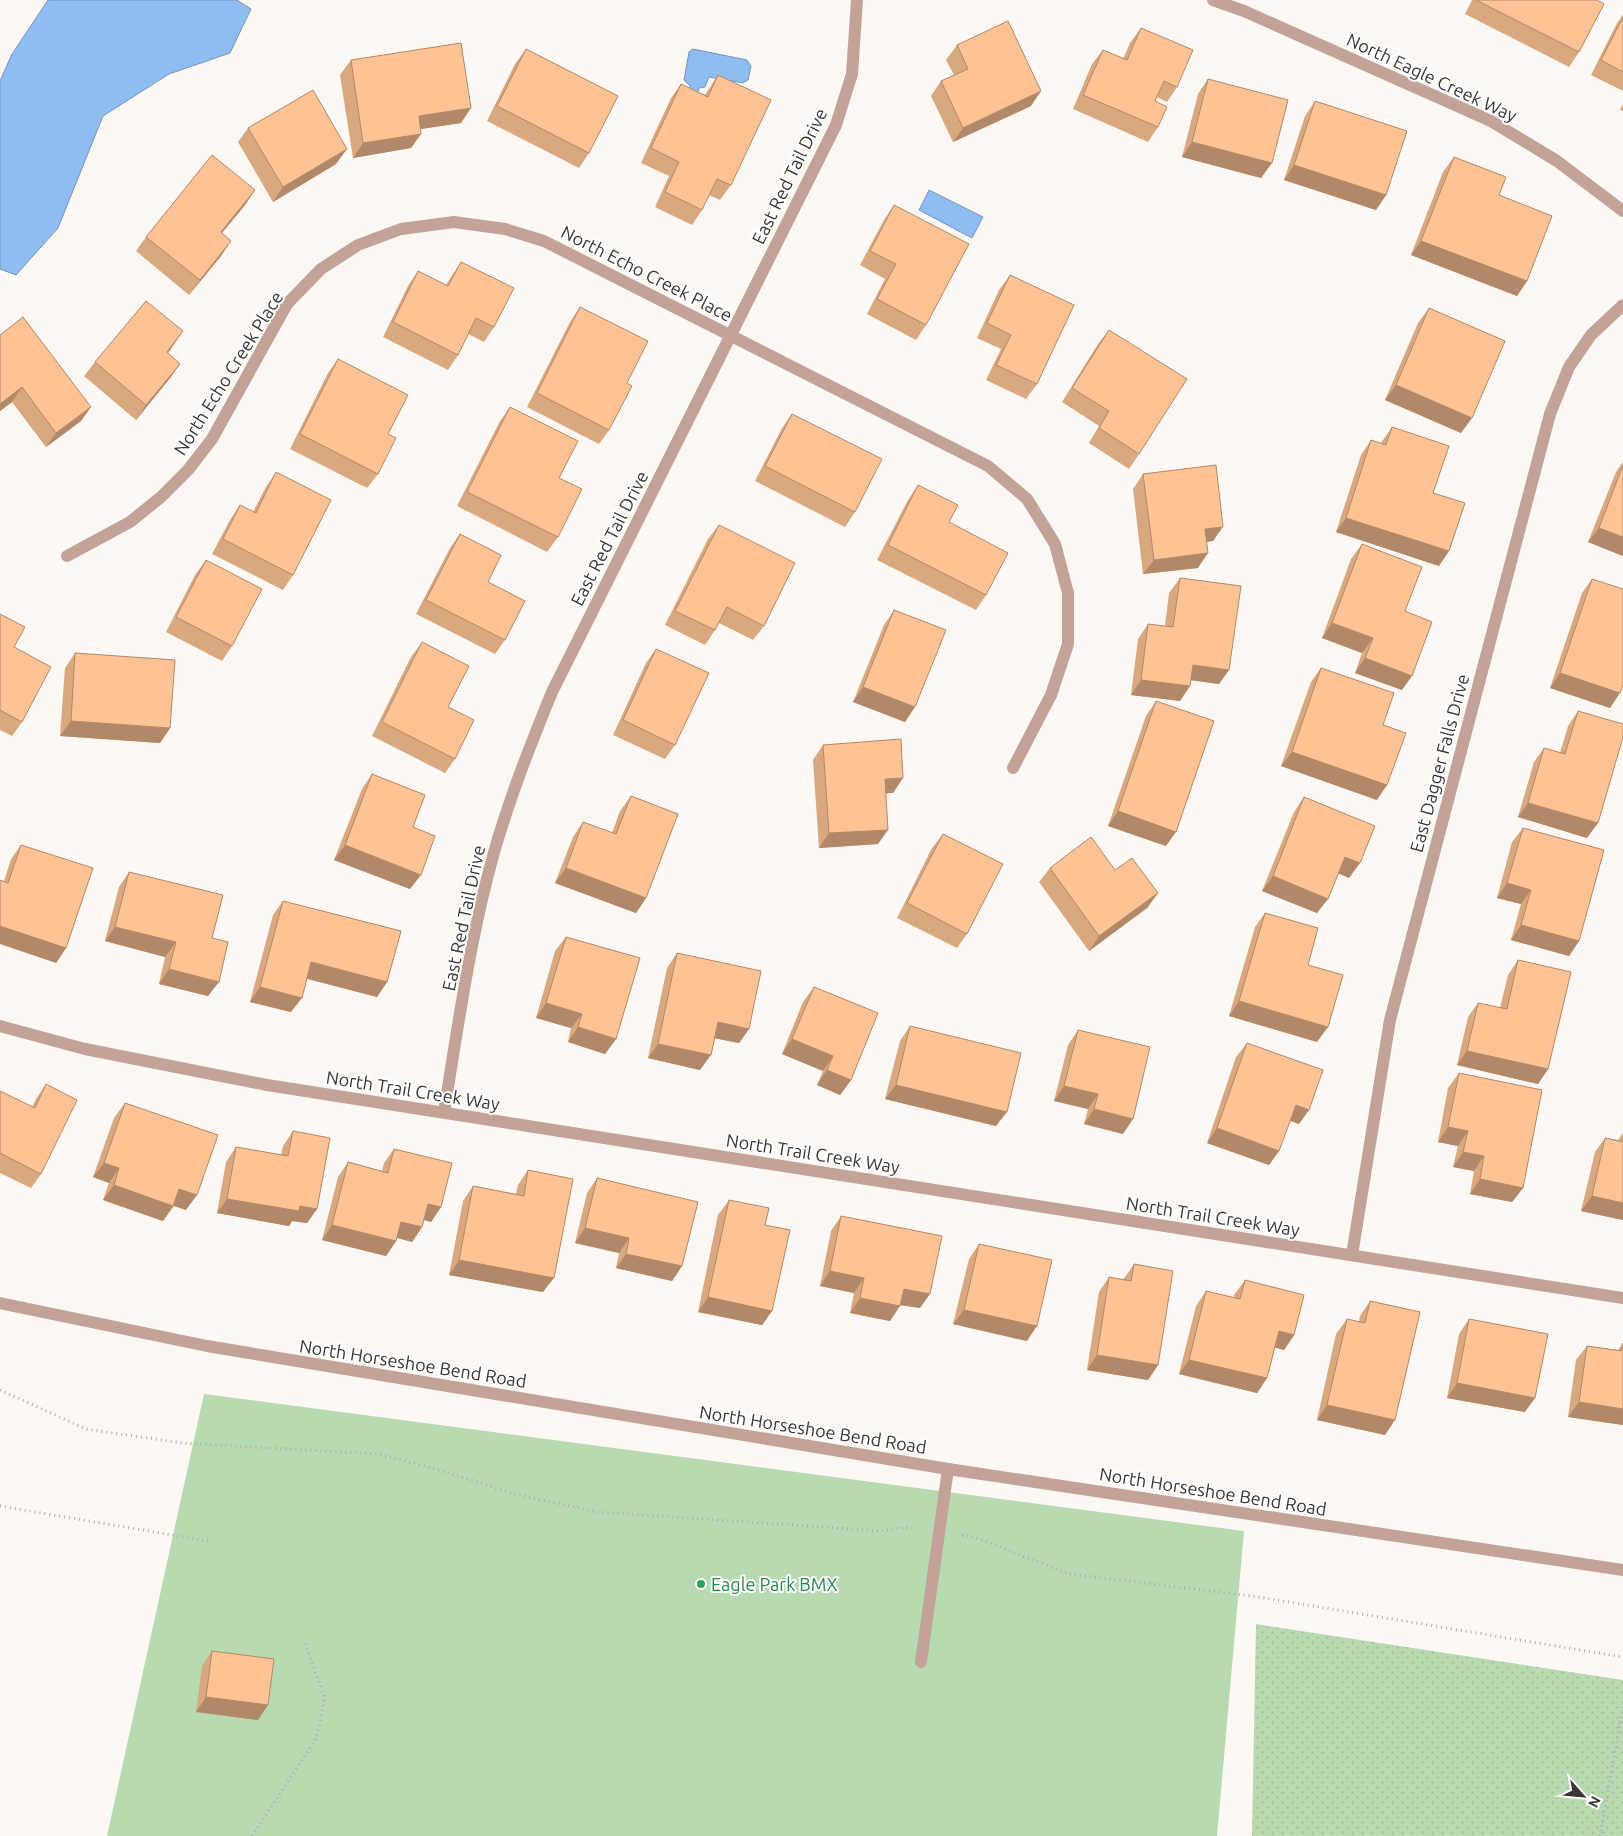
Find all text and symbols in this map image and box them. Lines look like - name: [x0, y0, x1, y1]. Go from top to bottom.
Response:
- street label: North Eagle Creek Way: [1344, 29, 1520, 125]
- street label: East Red Tail Drive: [747, 105, 831, 247]
- street label: North Echo Creek Place: [558, 221, 736, 325]
- street label: North Echo Creek Place: [169, 288, 287, 458]
- street label: East Red Tail Drive: [566, 467, 652, 609]
- street label: East Dagger Falls Drive: [1406, 672, 1472, 854]
- street label: East Red Tail Drive: [438, 843, 488, 993]
- street label: North Trail Creek Way: [325, 1066, 502, 1114]
- street label: North Trail Creek Way: [725, 1129, 902, 1177]
- street label: North Trail Creek Way: [1125, 1192, 1302, 1240]
- street label: North Horseshoe Bend Road: [298, 1335, 528, 1391]
- street label: North Horseshoe Bend Road: [698, 1401, 928, 1457]
- street label: North Horseshoe Bend Road: [1098, 1463, 1328, 1519]
- place label: Eagle Park BMX: [711, 1574, 838, 1594]
- marker: Eagle Park BMX: [695, 1578, 707, 1590]
- north arrow: [1558, 1771, 1608, 1821]
- text: N: [1585, 1794, 1604, 1810]

